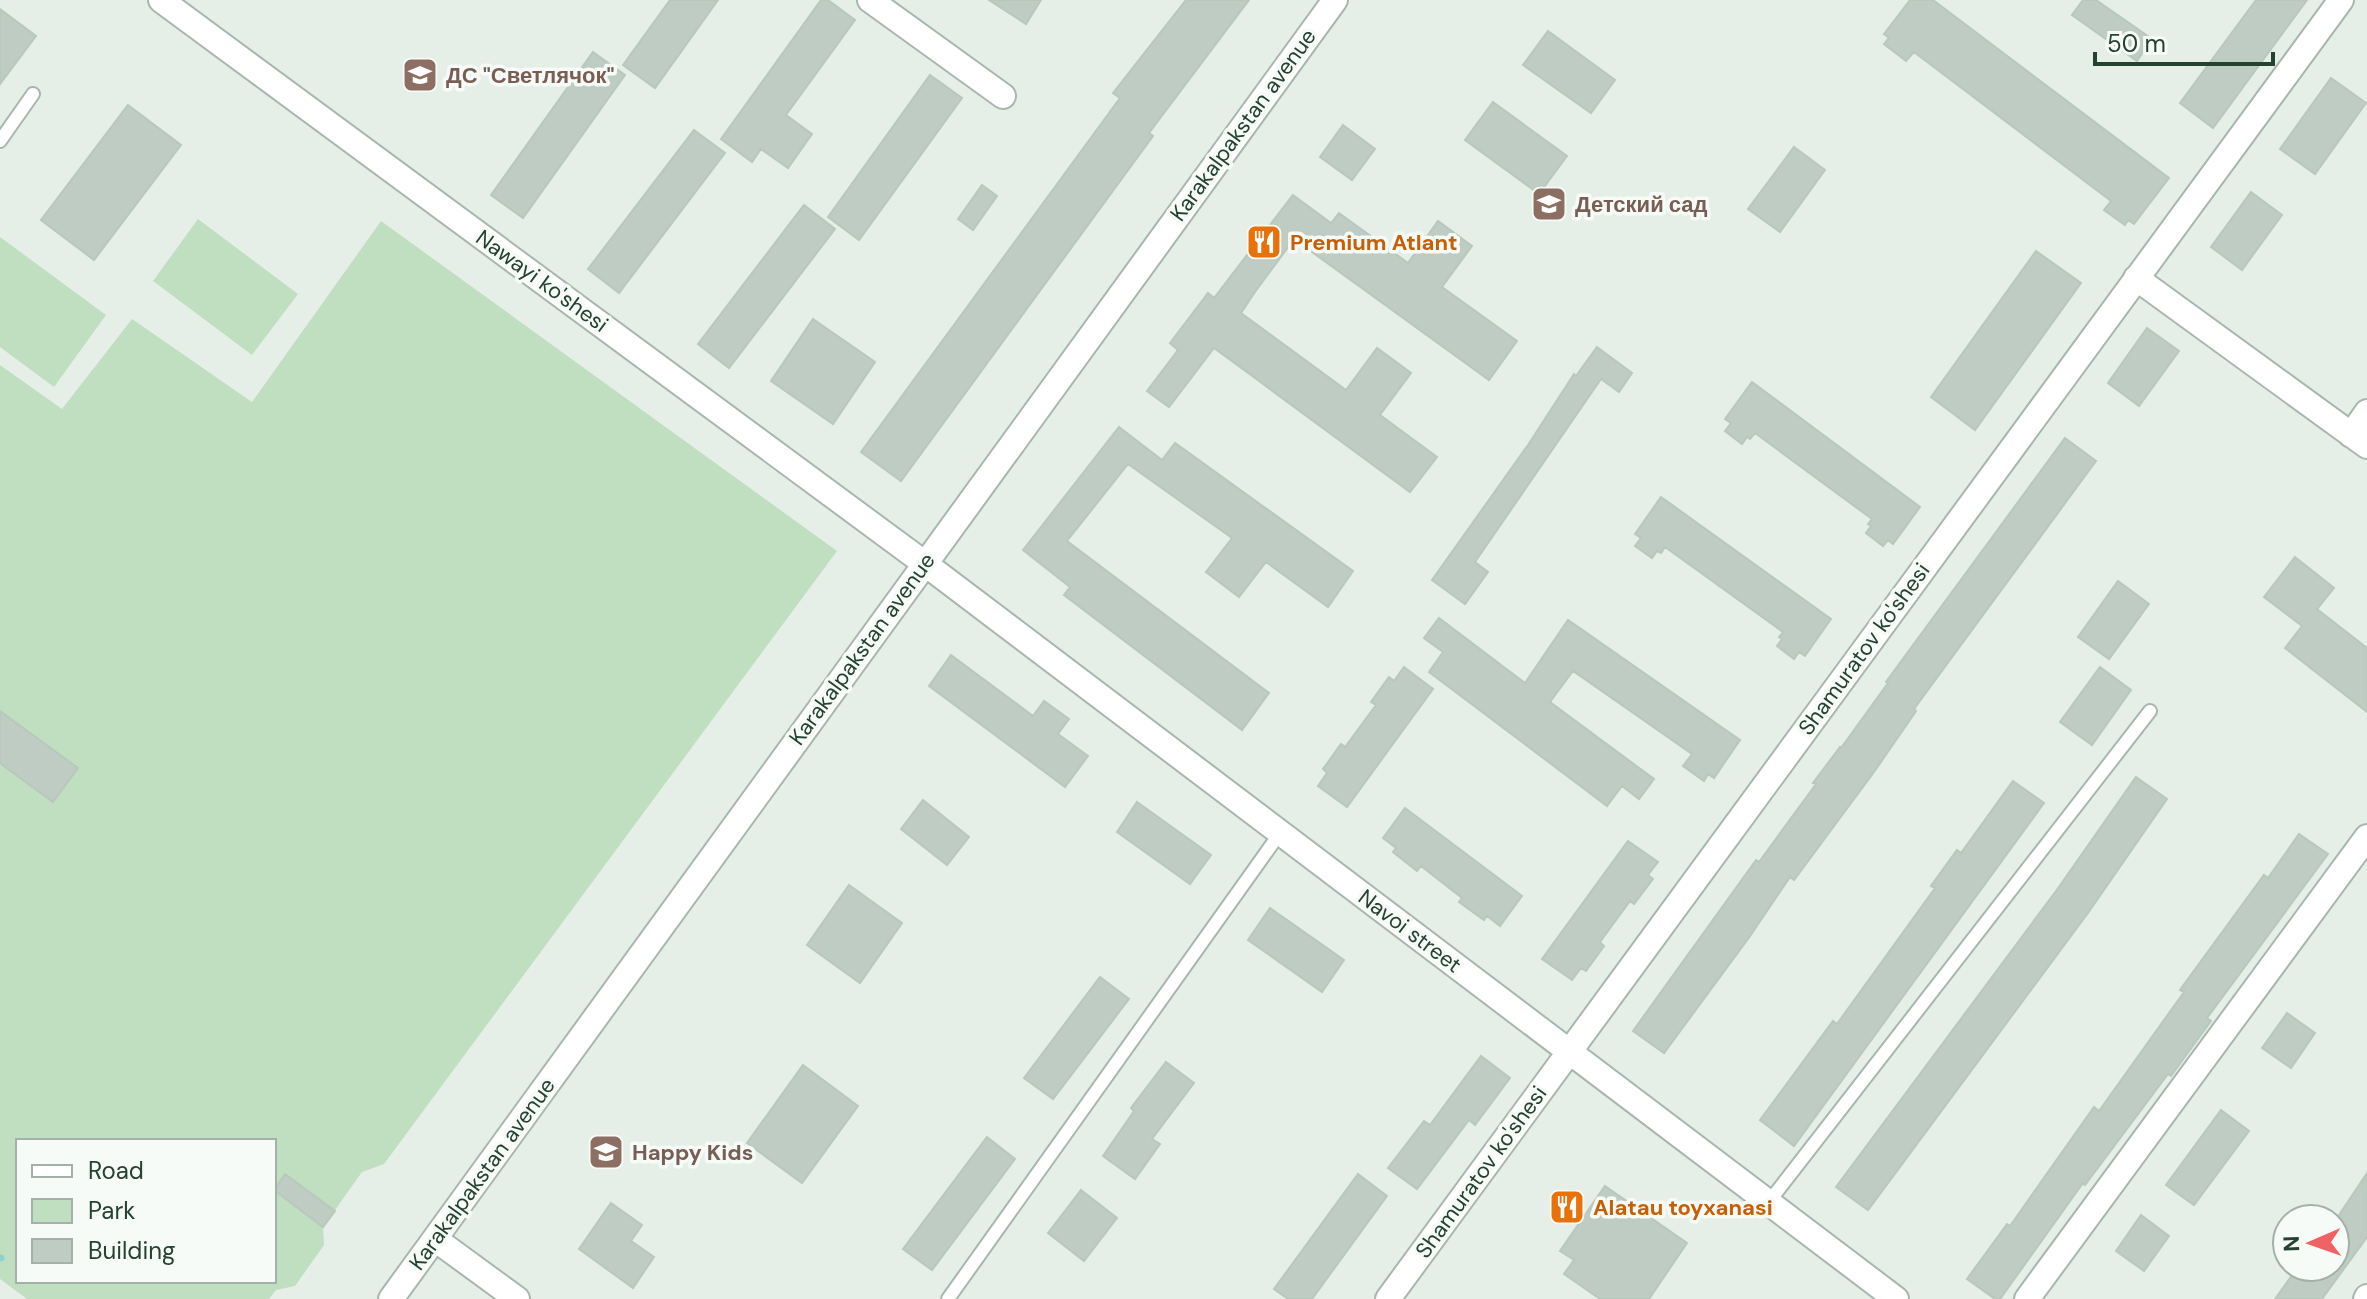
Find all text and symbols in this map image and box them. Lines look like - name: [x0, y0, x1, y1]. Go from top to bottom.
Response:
- scale bar: [2095, 16, 2273, 66]
- street label: Karakalpakstan avenue: [1163, 23, 1323, 227]
- text: 50 m: [2107, 28, 2166, 59]
- school or university icon: ДС "Светлячок": [401, 56, 439, 94]
- place label: ДС "Светлячок": [446, 61, 614, 90]
- school or university icon: Детский сад: [1530, 185, 1568, 223]
- place label: Детский сад: [1575, 190, 1708, 219]
- street label: Nawayi ko'shesi: [470, 223, 614, 339]
- restaurant icon: Premium Atlant: [1245, 223, 1283, 261]
- place label: Premium Atlant: [1290, 228, 1458, 257]
- street label: Karakalpakstan avenue: [782, 547, 942, 751]
- street label: Shamuratov ko'shesi: [1792, 557, 1936, 741]
- street label: Navoi street: [1353, 883, 1467, 979]
- street label: Karakalpakstan avenue: [402, 1072, 562, 1276]
- street label: Shamuratov ko'shesi: [1409, 1080, 1553, 1264]
- school or university icon: Happy Kids: [587, 1133, 625, 1171]
- place label: Happy Kids: [632, 1138, 753, 1167]
- legend: [16, 1139, 276, 1283]
- text: Road: [88, 1155, 144, 1186]
- restaurant icon: Alatau toyxanasi: [1548, 1188, 1586, 1226]
- place label: Alatau toyxanasi: [1593, 1193, 1773, 1222]
- text: Park: [88, 1195, 135, 1226]
- north arrow: [2271, 1203, 2351, 1283]
- text: Building: [88, 1235, 175, 1266]
- text: N: [2277, 1235, 2306, 1252]

